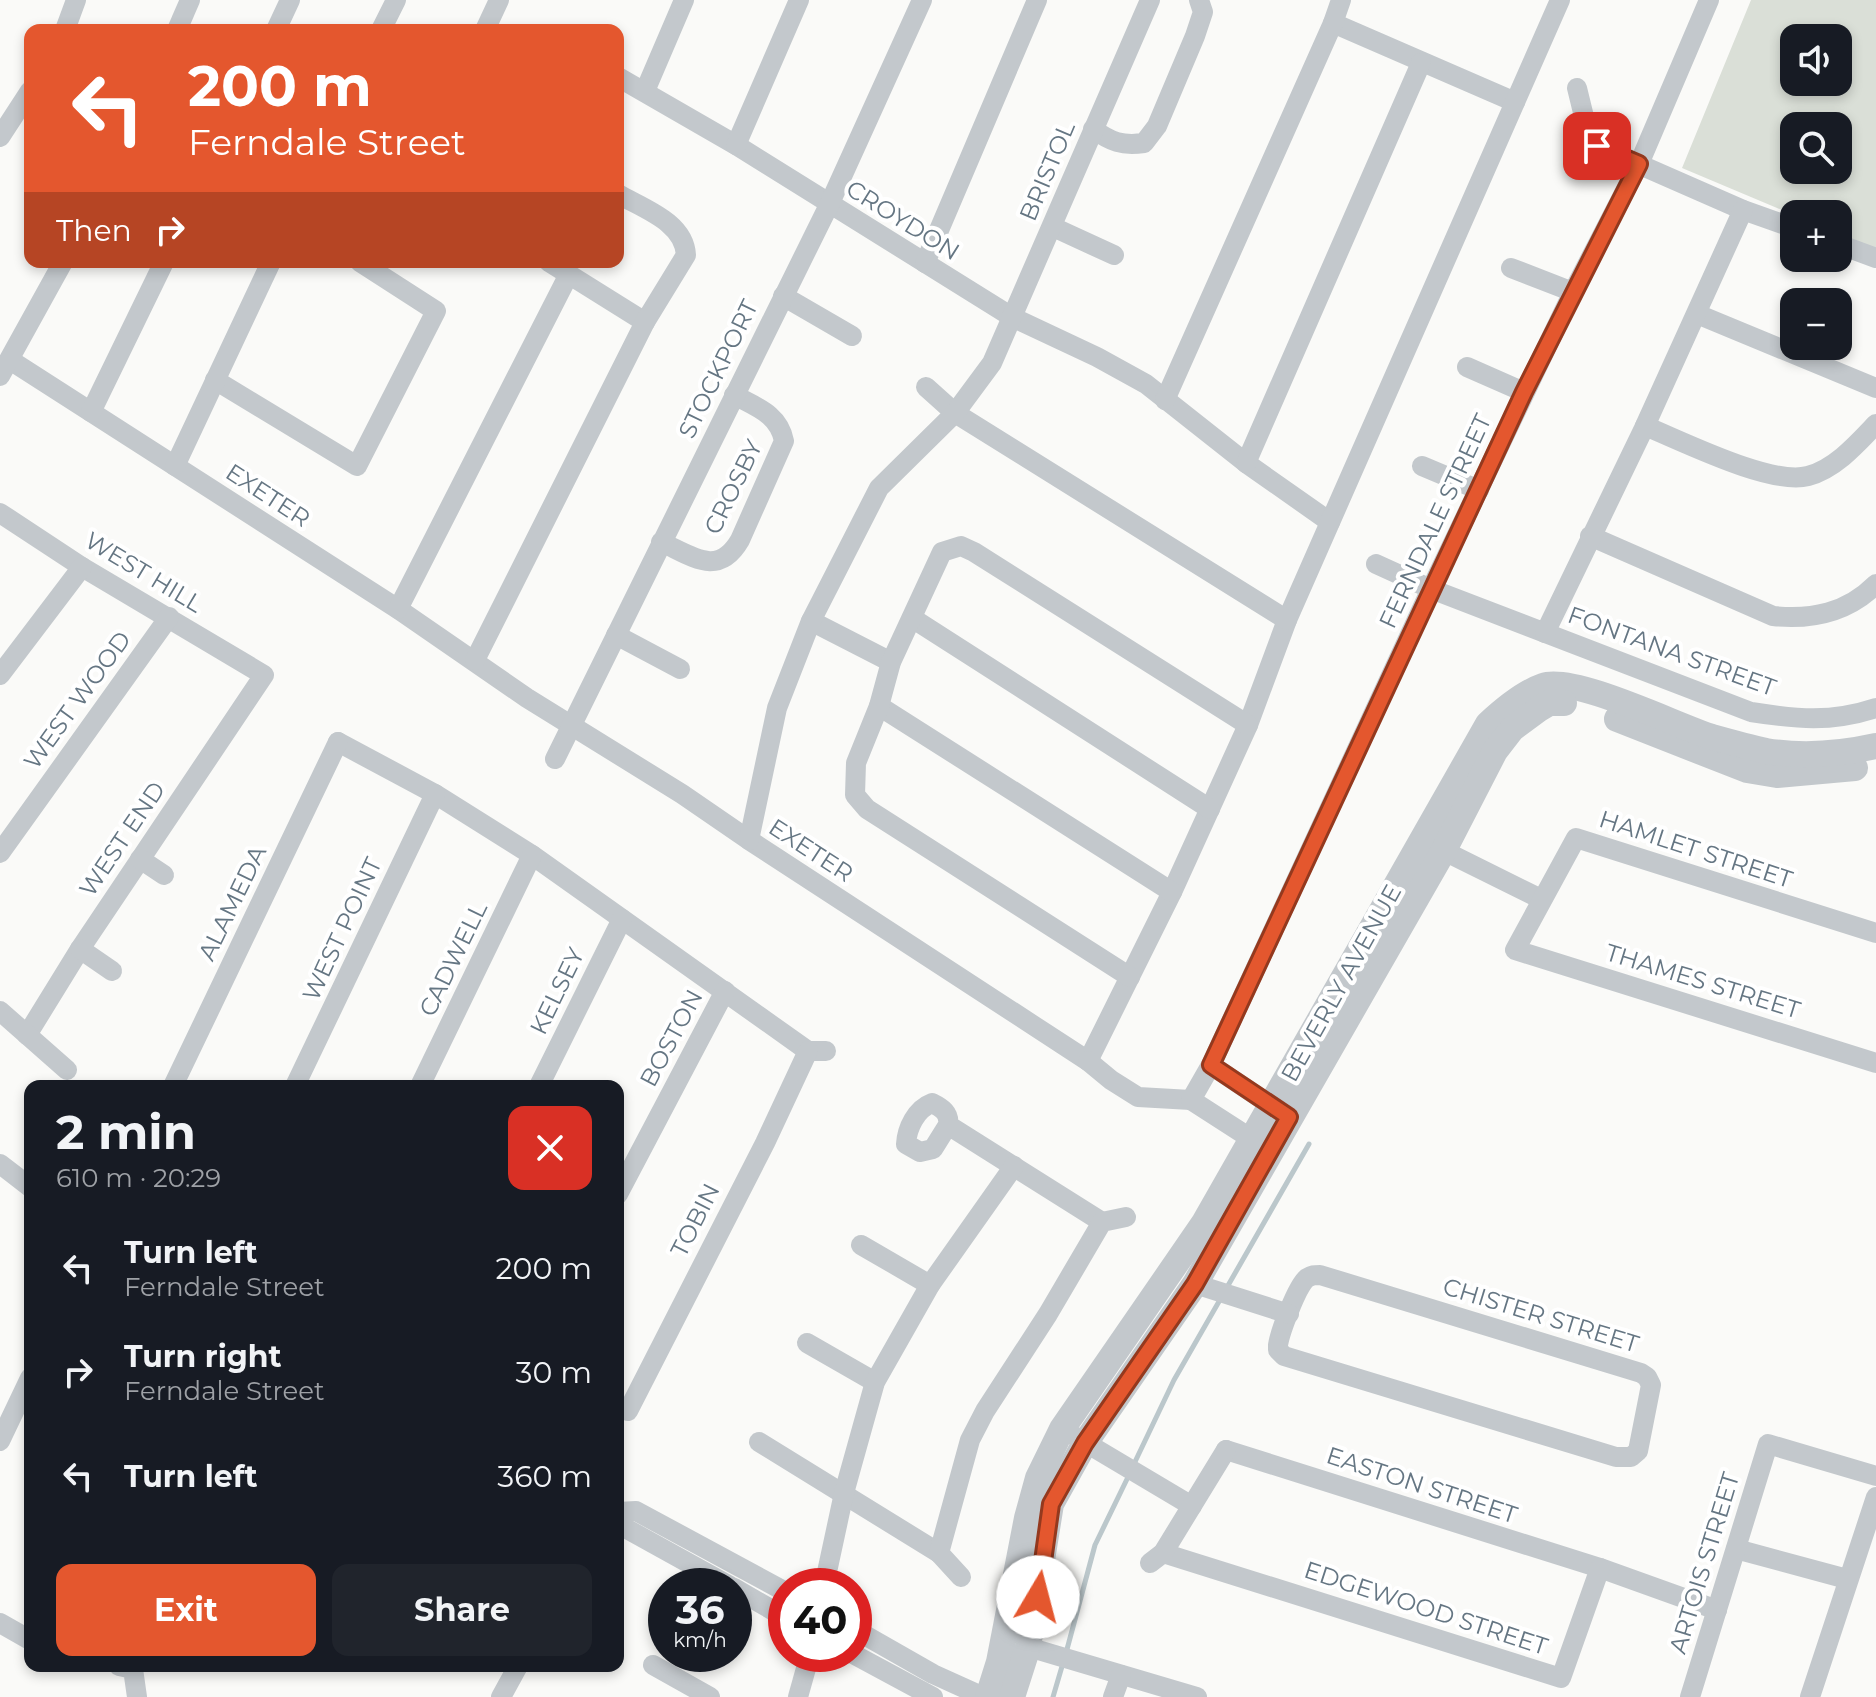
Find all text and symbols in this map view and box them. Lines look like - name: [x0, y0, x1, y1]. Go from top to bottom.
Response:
- map controls: [1780, 24, 1852, 360]
- button: sound: [1780, 24, 1852, 96]
- text: 200 m: [188, 52, 372, 120]
- icon: left: [56, 56, 160, 160]
- pin: [1563, 112, 1631, 180]
- button: search: [1780, 112, 1852, 184]
- street label: BRISTOL: [1013, 117, 1081, 225]
- text: Ferndale Street: [188, 120, 466, 164]
- icon: arrive: [1575, 124, 1619, 168]
- street label: CROYDON: [841, 174, 965, 266]
- button: +: [1780, 200, 1852, 272]
- icon: right: [148, 208, 192, 252]
- text: Then: [56, 212, 132, 249]
- button: −: [1780, 288, 1852, 360]
- street label: STOCKPORT: [672, 295, 764, 443]
- street label: FERNDALE STREET: [1373, 409, 1497, 633]
- street label: CROSBY: [698, 434, 769, 539]
- street label: EXETER: [221, 457, 315, 533]
- street label: WEST HILL: [80, 526, 208, 618]
- street label: FONTANA STREET: [1564, 600, 1780, 702]
- street label: WEST WOOD: [17, 625, 137, 775]
- street label: WEST END: [73, 776, 171, 902]
- street label: HAMLET STREET: [1596, 804, 1796, 894]
- street label: EXETER: [764, 812, 858, 888]
- street label: ALAMEDA: [192, 840, 273, 965]
- street label: WEST POINT: [296, 853, 388, 1005]
- street label: BEVERLY AVENUE: [1275, 879, 1407, 1087]
- street label: CADWELL: [413, 897, 493, 1021]
- street label: THAMES STREET: [1602, 938, 1804, 1024]
- street label: KELSEY: [524, 942, 591, 1039]
- street label: BOSTON: [633, 984, 709, 1092]
- text: 2 min: [56, 1103, 196, 1161]
- button: close: [508, 1106, 592, 1190]
- text: 610 m · 20:29: [56, 1162, 221, 1194]
- street label: TOBIN: [664, 1178, 726, 1262]
- text: Turn left: [124, 1234, 257, 1271]
- icon: left: [56, 1246, 100, 1290]
- text: 200 m: [496, 1250, 592, 1287]
- text: Ferndale Street: [124, 1271, 325, 1303]
- street label: CHISTER STREET: [1440, 1271, 1643, 1359]
- text: Turn right: [124, 1338, 281, 1375]
- icon: right: [56, 1350, 100, 1394]
- text: 30 m: [516, 1354, 592, 1391]
- text: Ferndale Street: [124, 1375, 325, 1407]
- street label: EASTON STREET: [1323, 1440, 1521, 1530]
- icon: left: [56, 1454, 100, 1498]
- text: Turn left: [124, 1458, 257, 1495]
- text: 360 m: [497, 1458, 592, 1495]
- street label: ARTOIS STREET: [1663, 1469, 1745, 1657]
- position arrow: [996, 1555, 1080, 1639]
- street label: EDGEWOOD STREET: [1301, 1555, 1552, 1661]
- button: Exit: [56, 1564, 316, 1656]
- button: Share: [332, 1564, 592, 1656]
- speed limit sign: 40: [768, 1568, 872, 1672]
- text: 36: [675, 1585, 725, 1634]
- text: km/h: [673, 1628, 727, 1652]

